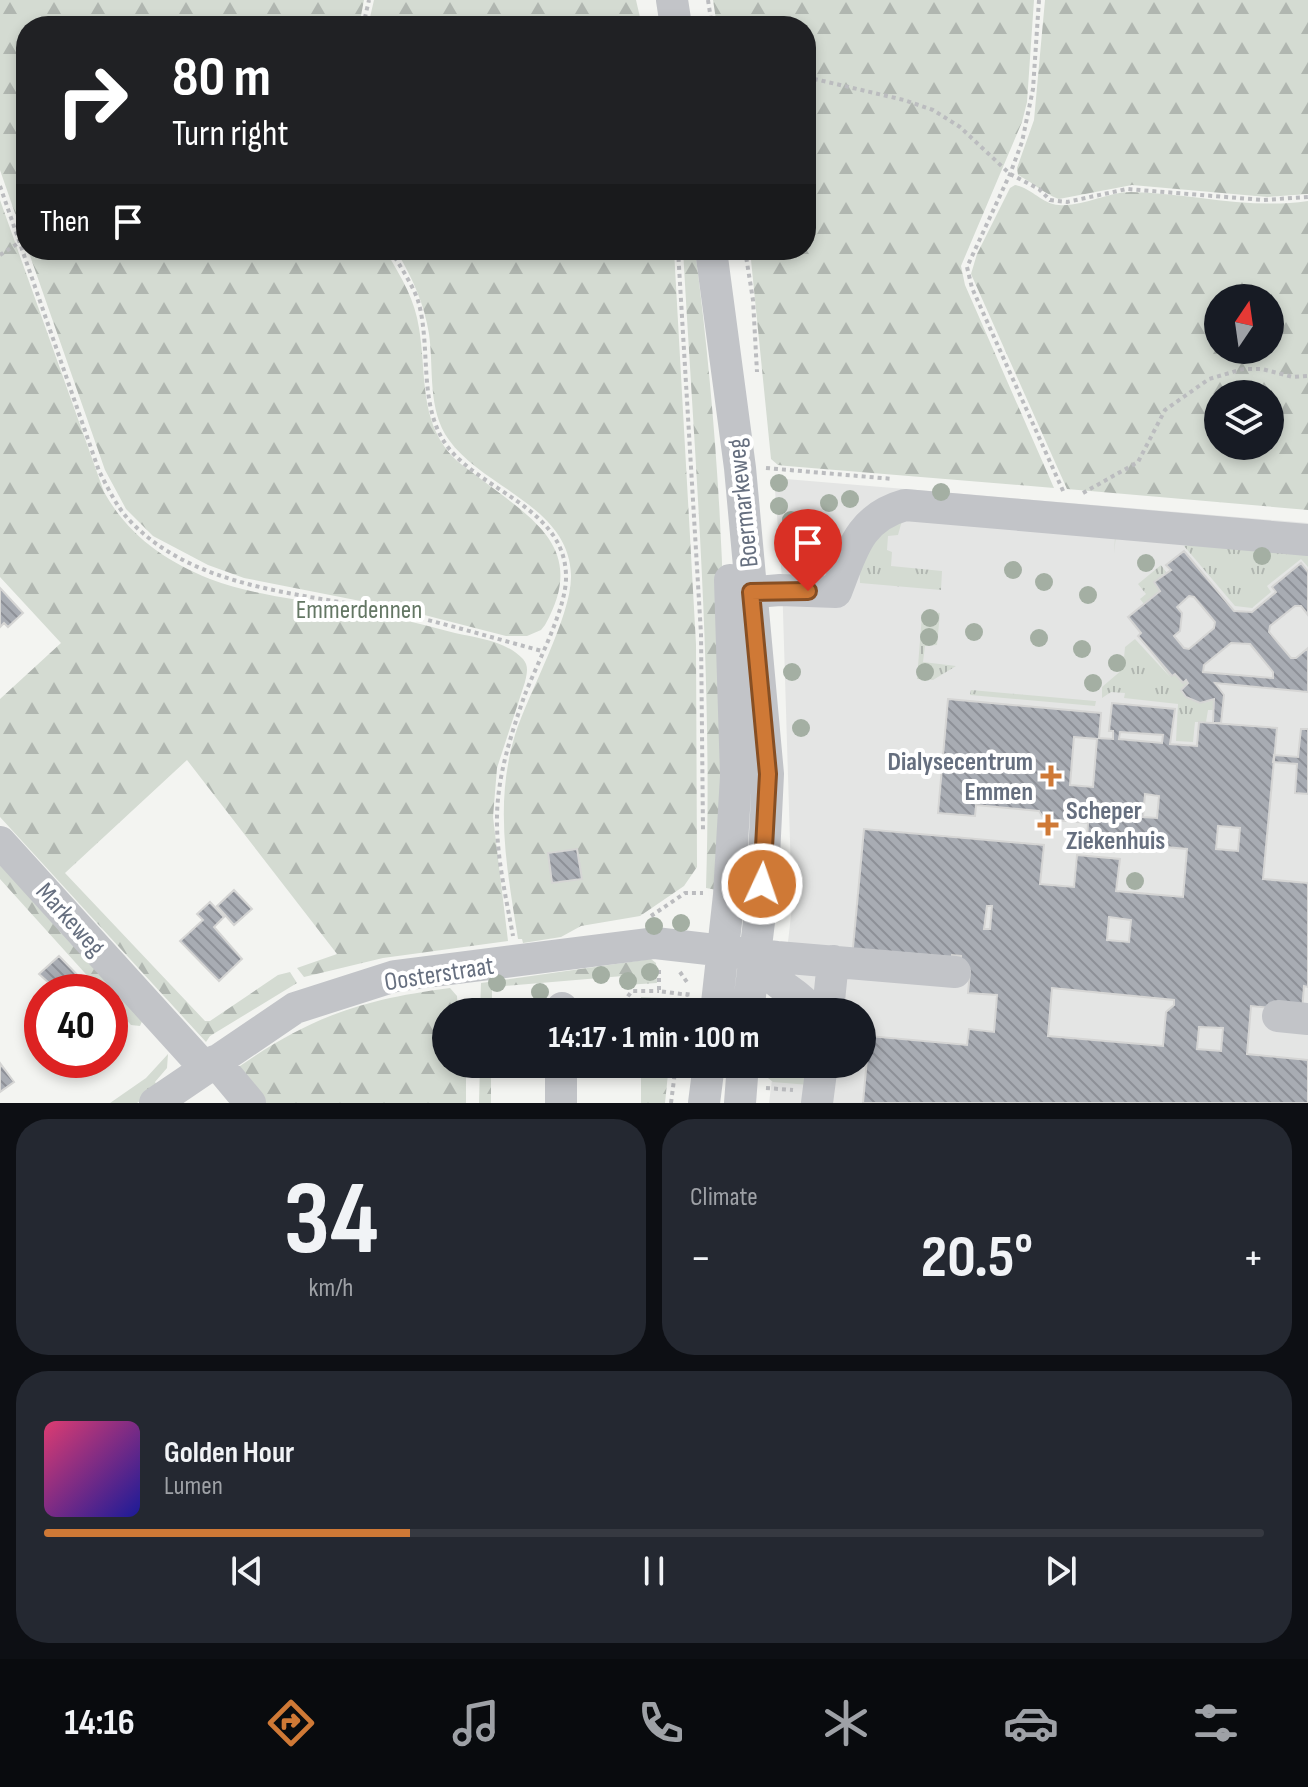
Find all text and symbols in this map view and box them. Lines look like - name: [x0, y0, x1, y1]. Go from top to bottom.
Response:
- text: 80 m: [172, 45, 271, 112]
- icon: right: [40, 48, 144, 152]
- text: Turn right: [172, 113, 289, 156]
- icon: arrive: [106, 200, 150, 244]
- text: Then: [40, 204, 90, 240]
- north arrow: [1204, 284, 1284, 364]
- map controls: [1204, 284, 1284, 460]
- button: layers: [1204, 380, 1284, 460]
- street label: Boermarkeweg: [721, 437, 766, 569]
- pin: [774, 509, 842, 591]
- icon: arrive: [786, 521, 830, 565]
- park label: Emmerdennen: [296, 595, 422, 626]
- place label: Dialysecentrum Emmen: [888, 747, 1033, 808]
- marker: Dialysecentrum Emmen: [1040, 765, 1062, 787]
- place label: Scheper Ziekenhuis: [1066, 796, 1165, 857]
- marker: Scheper Ziekenhuis: [1037, 814, 1059, 836]
- position arrow: [720, 842, 804, 926]
- street label: Markeweg: [29, 877, 111, 963]
- street label: Oosterstraat: [382, 951, 496, 998]
- speed limit sign: 40: [24, 974, 128, 1078]
- text: 14:17 · 1 min · 100 m: [548, 1020, 760, 1056]
- text: 34: [283, 1158, 379, 1283]
- text: Climate: [690, 1182, 758, 1213]
- text: 20.5°: [921, 1222, 1033, 1294]
- text: −: [690, 1232, 712, 1285]
- text: +: [1242, 1232, 1264, 1285]
- text: km/h: [309, 1273, 353, 1304]
- text: Golden Hour: [164, 1435, 294, 1471]
- text: Lumen: [164, 1471, 223, 1502]
- icon: previous: [225, 1549, 269, 1593]
- icon: pause: [632, 1549, 676, 1593]
- icon: next: [1039, 1549, 1083, 1593]
- icon: directions: [263, 1695, 319, 1751]
- icon: music: [448, 1695, 504, 1751]
- icon: phone: [633, 1695, 689, 1751]
- icon: climate: [818, 1695, 874, 1751]
- icon: car: [1003, 1695, 1059, 1751]
- icon: filters: [1188, 1695, 1244, 1751]
- text: 14:16: [64, 1702, 135, 1745]

